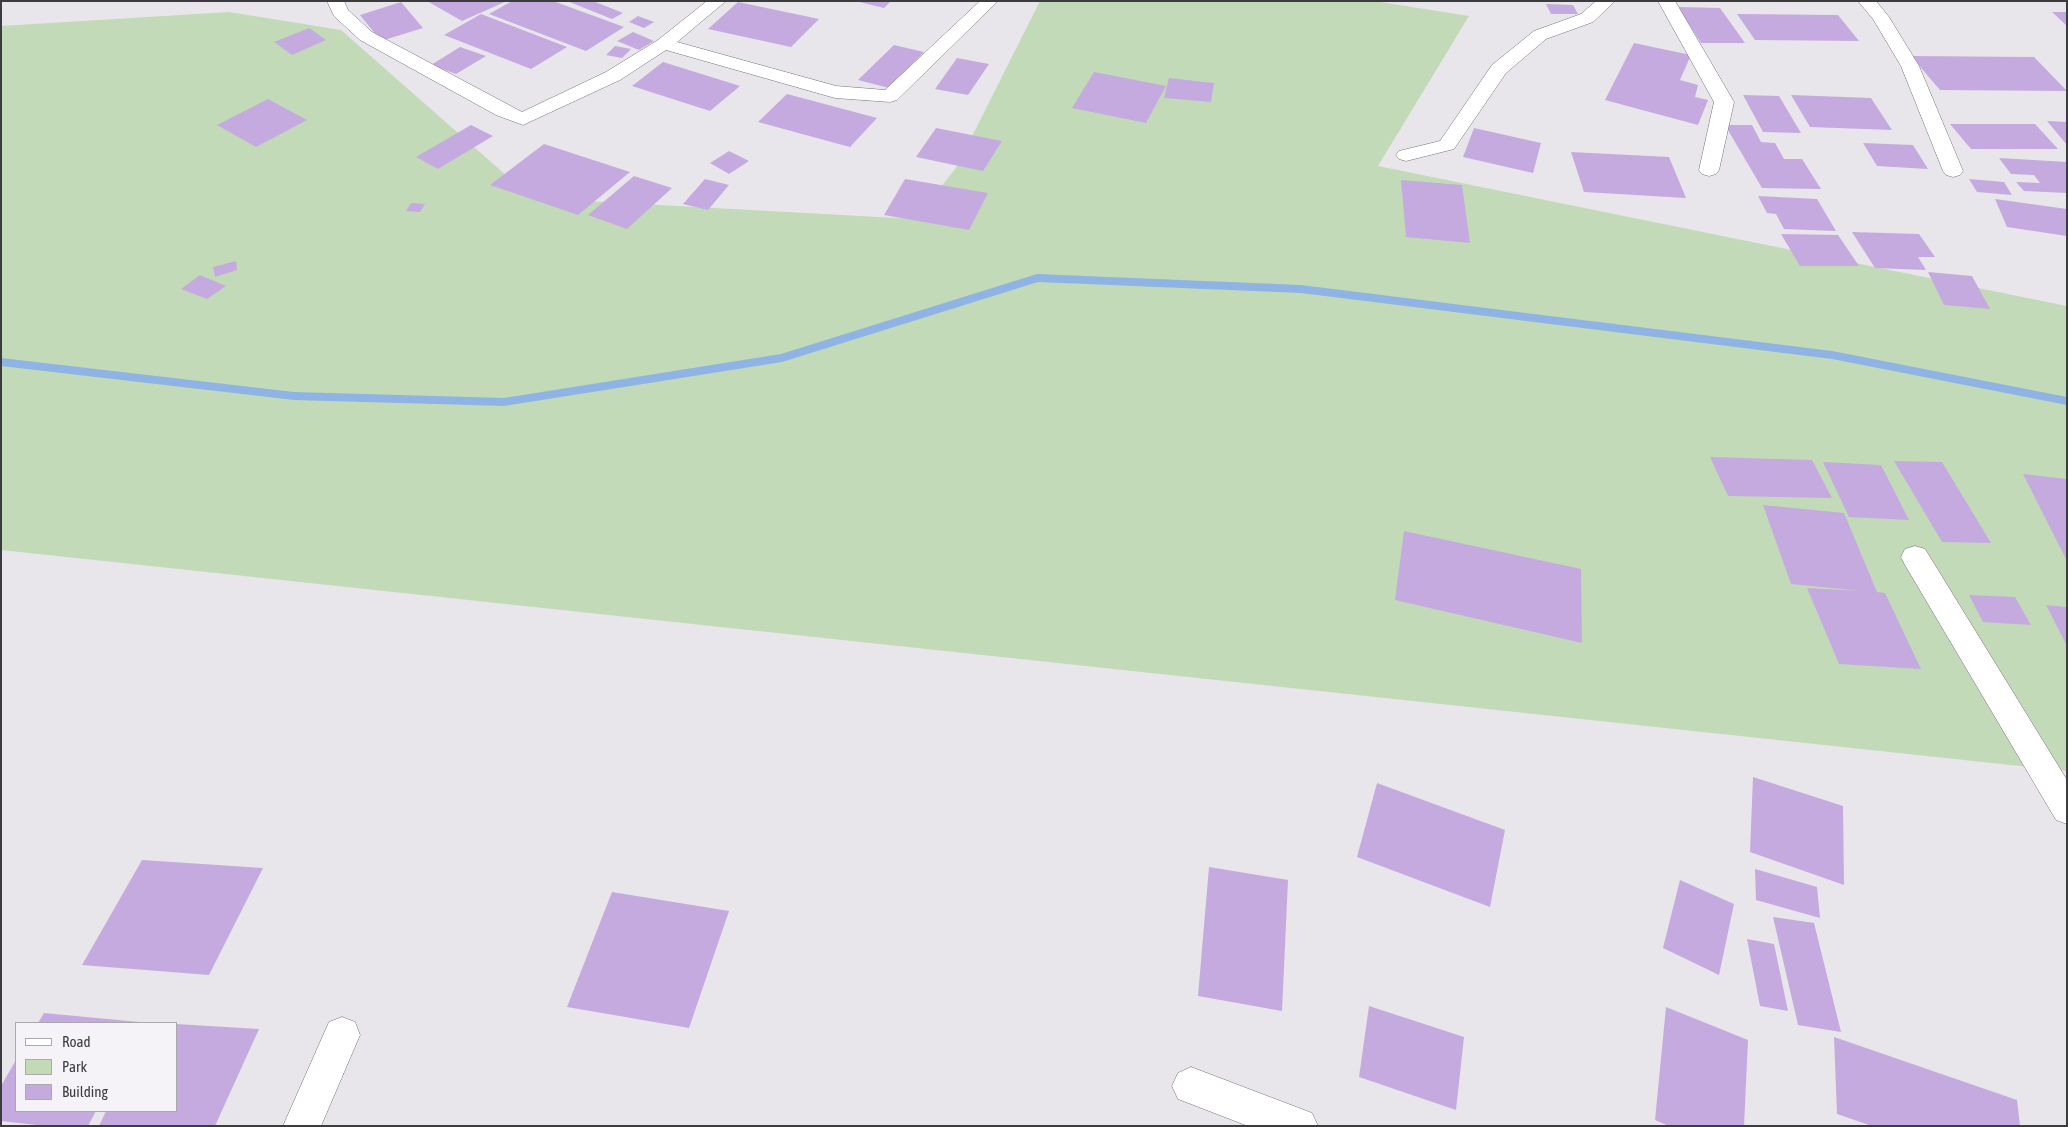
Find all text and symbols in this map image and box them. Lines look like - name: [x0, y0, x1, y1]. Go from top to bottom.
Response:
- legend: [15, 1022, 178, 1112]
- text: Road: [62, 1033, 91, 1050]
- text: Park: [62, 1058, 87, 1075]
- text: Building: [62, 1083, 108, 1100]

